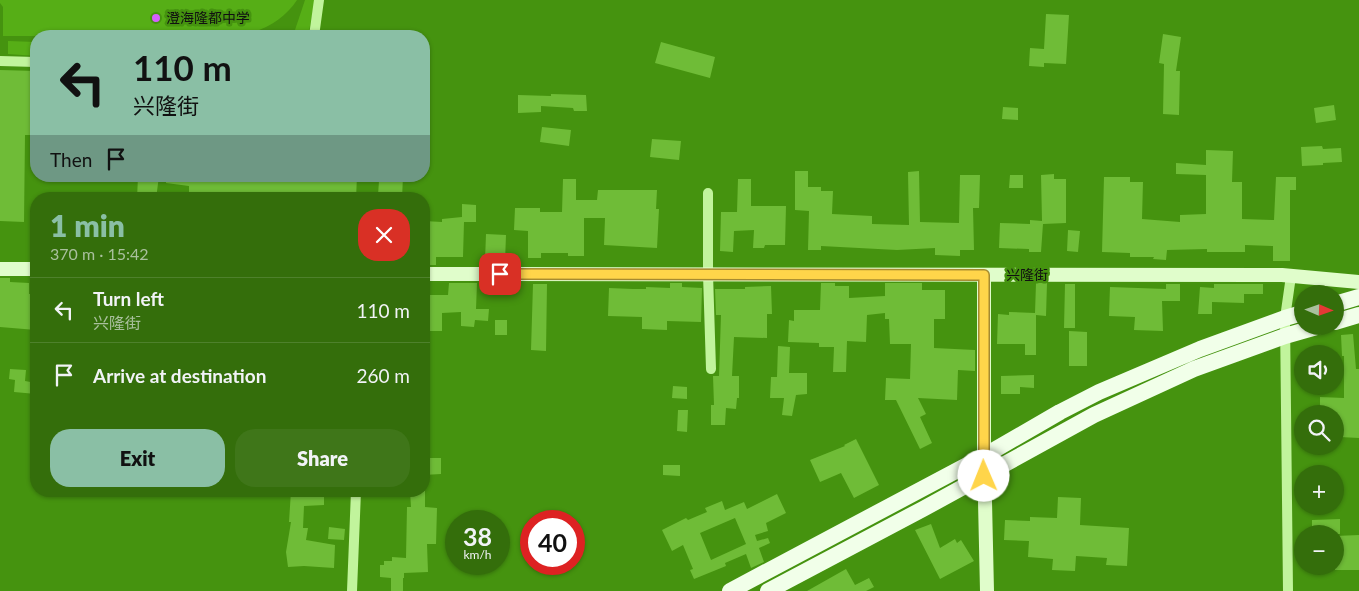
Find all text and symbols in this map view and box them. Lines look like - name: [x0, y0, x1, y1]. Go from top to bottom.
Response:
- place label: 澄海隆都中学: [166, 9, 250, 26]
- marker: 澄海隆都中学: [150, 12, 162, 24]
- text: 110 m: [133, 46, 232, 88]
- icon: left: [50, 50, 115, 115]
- text: 兴隆街: [133, 92, 199, 119]
- icon: arrive: [102, 145, 130, 173]
- text: Then: [50, 148, 92, 171]
- text: 1 min: [50, 207, 125, 243]
- button: close: [358, 209, 410, 261]
- text: 370 m · 15:42: [50, 244, 149, 263]
- pin: [479, 253, 521, 295]
- icon: arrive: [486, 260, 514, 288]
- street label: 兴隆街: [1006, 266, 1048, 283]
- north arrow: [1294, 285, 1344, 335]
- map controls: [1294, 285, 1344, 575]
- text: Turn left: [93, 287, 164, 310]
- icon: left: [50, 296, 78, 324]
- text: 110 m: [356, 299, 410, 322]
- text: 兴隆街: [93, 313, 141, 332]
- button: sound: [1294, 345, 1344, 395]
- icon: arrive: [50, 361, 78, 389]
- text: Arrive at destination: [93, 364, 266, 387]
- text: 260 m: [356, 364, 410, 387]
- button: search: [1294, 405, 1344, 455]
- button: Exit: [50, 429, 225, 487]
- button: Share: [235, 429, 410, 487]
- position arrow: [957, 449, 1009, 501]
- button: +: [1294, 465, 1344, 515]
- speed limit sign: 40: [520, 510, 585, 575]
- text: 38: [463, 521, 492, 551]
- button: −: [1294, 525, 1344, 575]
- text: km/h: [463, 547, 492, 562]

